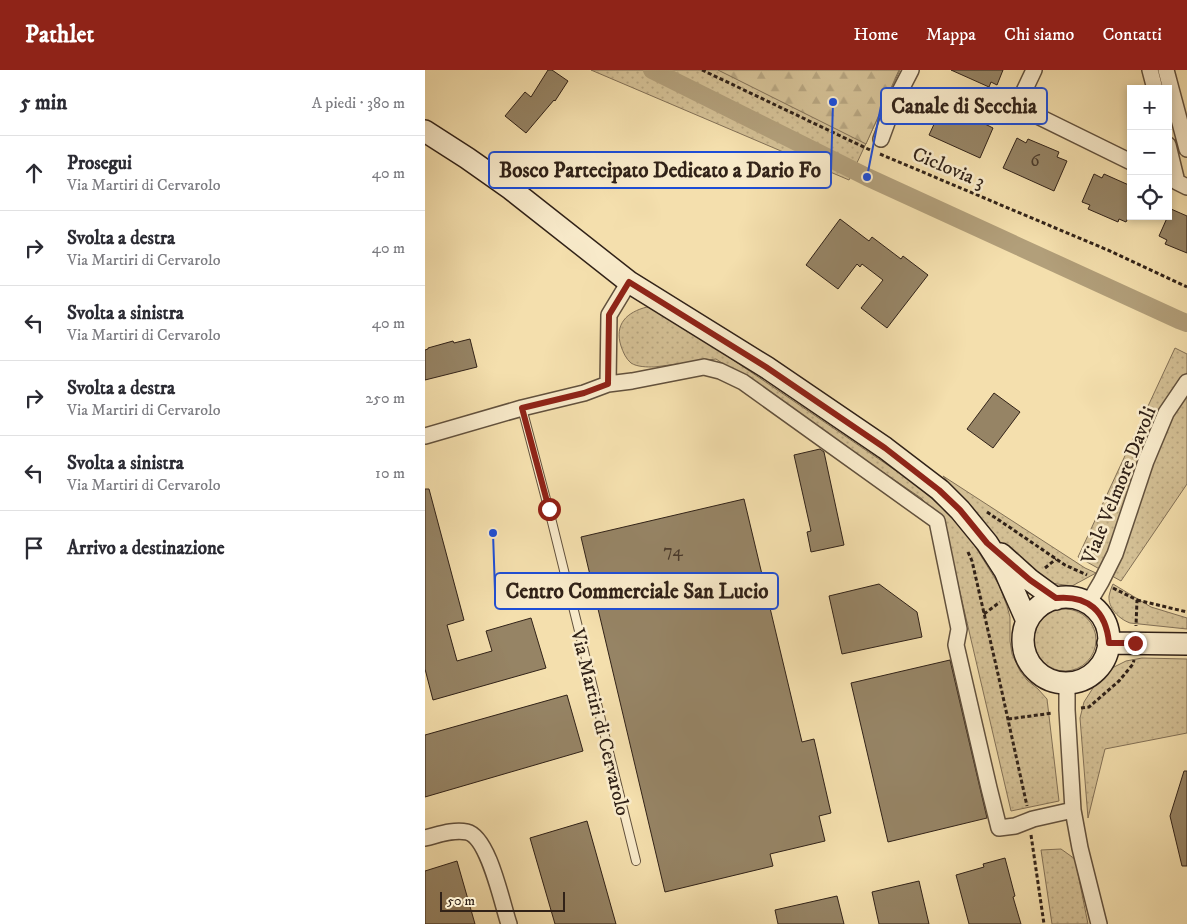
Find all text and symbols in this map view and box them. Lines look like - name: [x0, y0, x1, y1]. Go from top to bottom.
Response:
- text: Pathlet: [25, 20, 94, 50]
- text: Home: [854, 24, 898, 46]
- text: Mappa: [926, 24, 976, 46]
- text: Chi siamo: [1004, 24, 1074, 46]
- text: Contatti: [1102, 24, 1162, 46]
- map controls: [1127, 85, 1172, 220]
- button: +: [1127, 85, 1172, 130]
- callout: Canale di Secchia: [881, 88, 1047, 124]
- text: 5 min: [20, 90, 67, 116]
- text: A piedi · 380 m: [312, 93, 405, 113]
- text: Canale di Secchia: [891, 94, 1038, 120]
- button: −: [1127, 130, 1172, 175]
- street label: Ciclovia 3: [908, 142, 989, 195]
- house number: 6: [1030, 150, 1040, 172]
- text: Prosegui: [67, 152, 132, 175]
- callout: Bosco Partecipato Dedicato a Dario Fo: [489, 152, 831, 188]
- text: Bosco Partecipato Dedicato a Dario Fo: [499, 158, 821, 184]
- icon: ahead: [20, 159, 48, 187]
- text: 40 m: [372, 163, 405, 183]
- text: Via Martiri di Cervarolo: [67, 175, 221, 195]
- button: locate: [1127, 175, 1172, 220]
- text: Svolta a destra: [67, 227, 175, 250]
- icon: right: [20, 234, 48, 262]
- text: 40 m: [372, 238, 405, 258]
- text: Via Martiri di Cervarolo: [67, 250, 221, 270]
- text: Svolta a sinistra: [67, 302, 184, 325]
- icon: left: [20, 309, 48, 337]
- text: 40 m: [372, 313, 405, 333]
- text: Via Martiri di Cervarolo: [67, 325, 221, 345]
- text: Svolta a destra: [67, 377, 175, 400]
- icon: right: [20, 384, 48, 412]
- text: 250 m: [365, 388, 405, 408]
- text: Via Martiri di Cervarolo: [67, 400, 221, 420]
- street label: Viale Velmore Davoli: [1076, 403, 1162, 569]
- text: Svolta a sinistra: [67, 452, 184, 475]
- icon: left: [20, 459, 48, 487]
- text: 10 m: [375, 463, 405, 483]
- text: Via Martiri di Cervarolo: [67, 475, 221, 495]
- route start: [538, 498, 561, 521]
- icon: arrive: [20, 534, 48, 562]
- text: Arrivo a destinazione: [67, 537, 225, 560]
- house number: 74: [663, 540, 683, 562]
- callout: Centro Commerciale San Lucio: [495, 573, 778, 609]
- text: Centro Commerciale San Lucio: [505, 579, 769, 605]
- street label: Via Martiri di Cervarolo: [564, 625, 635, 818]
- route end: [1124, 632, 1147, 655]
- scale bar: [440, 889, 565, 912]
- text: 50 m: [447, 892, 475, 910]

